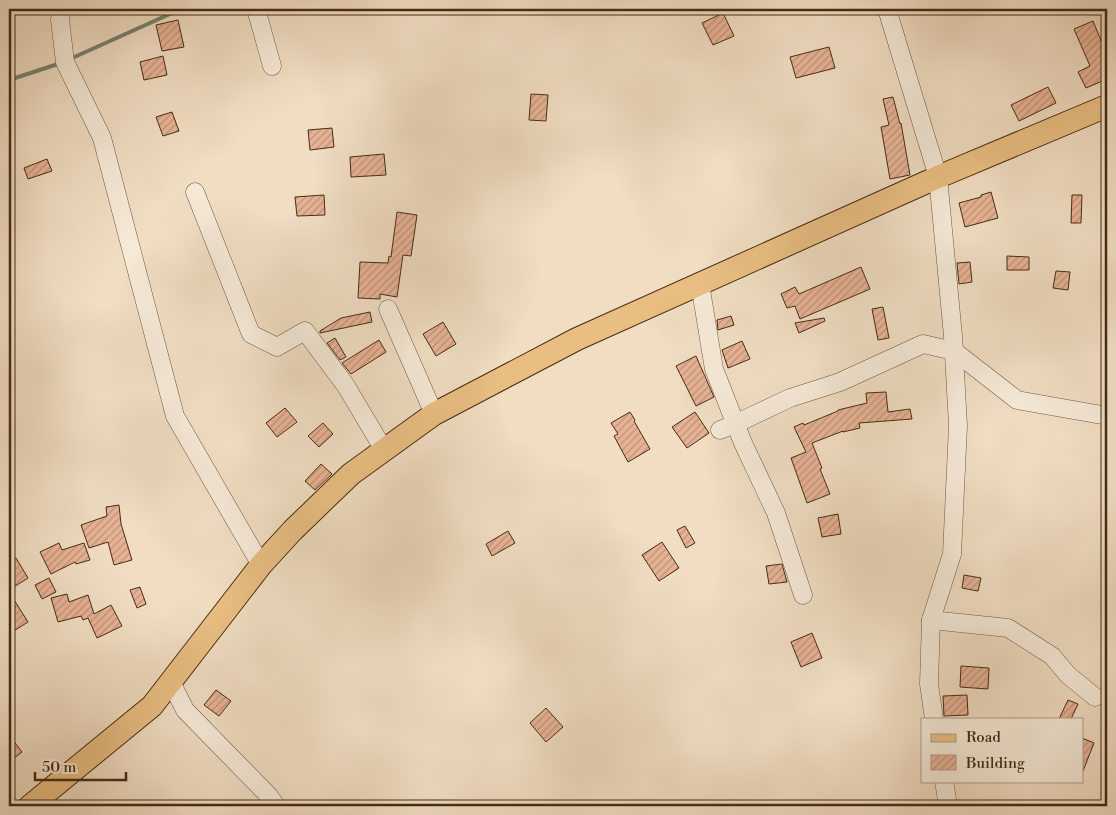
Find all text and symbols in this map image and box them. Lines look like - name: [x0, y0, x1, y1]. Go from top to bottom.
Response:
- legend: [921, 718, 1084, 782]
- text: Road: [966, 728, 1001, 747]
- scale bar: [35, 750, 126, 782]
- text: Building: [965, 754, 1025, 773]
- text: 50 m: [42, 758, 76, 777]

